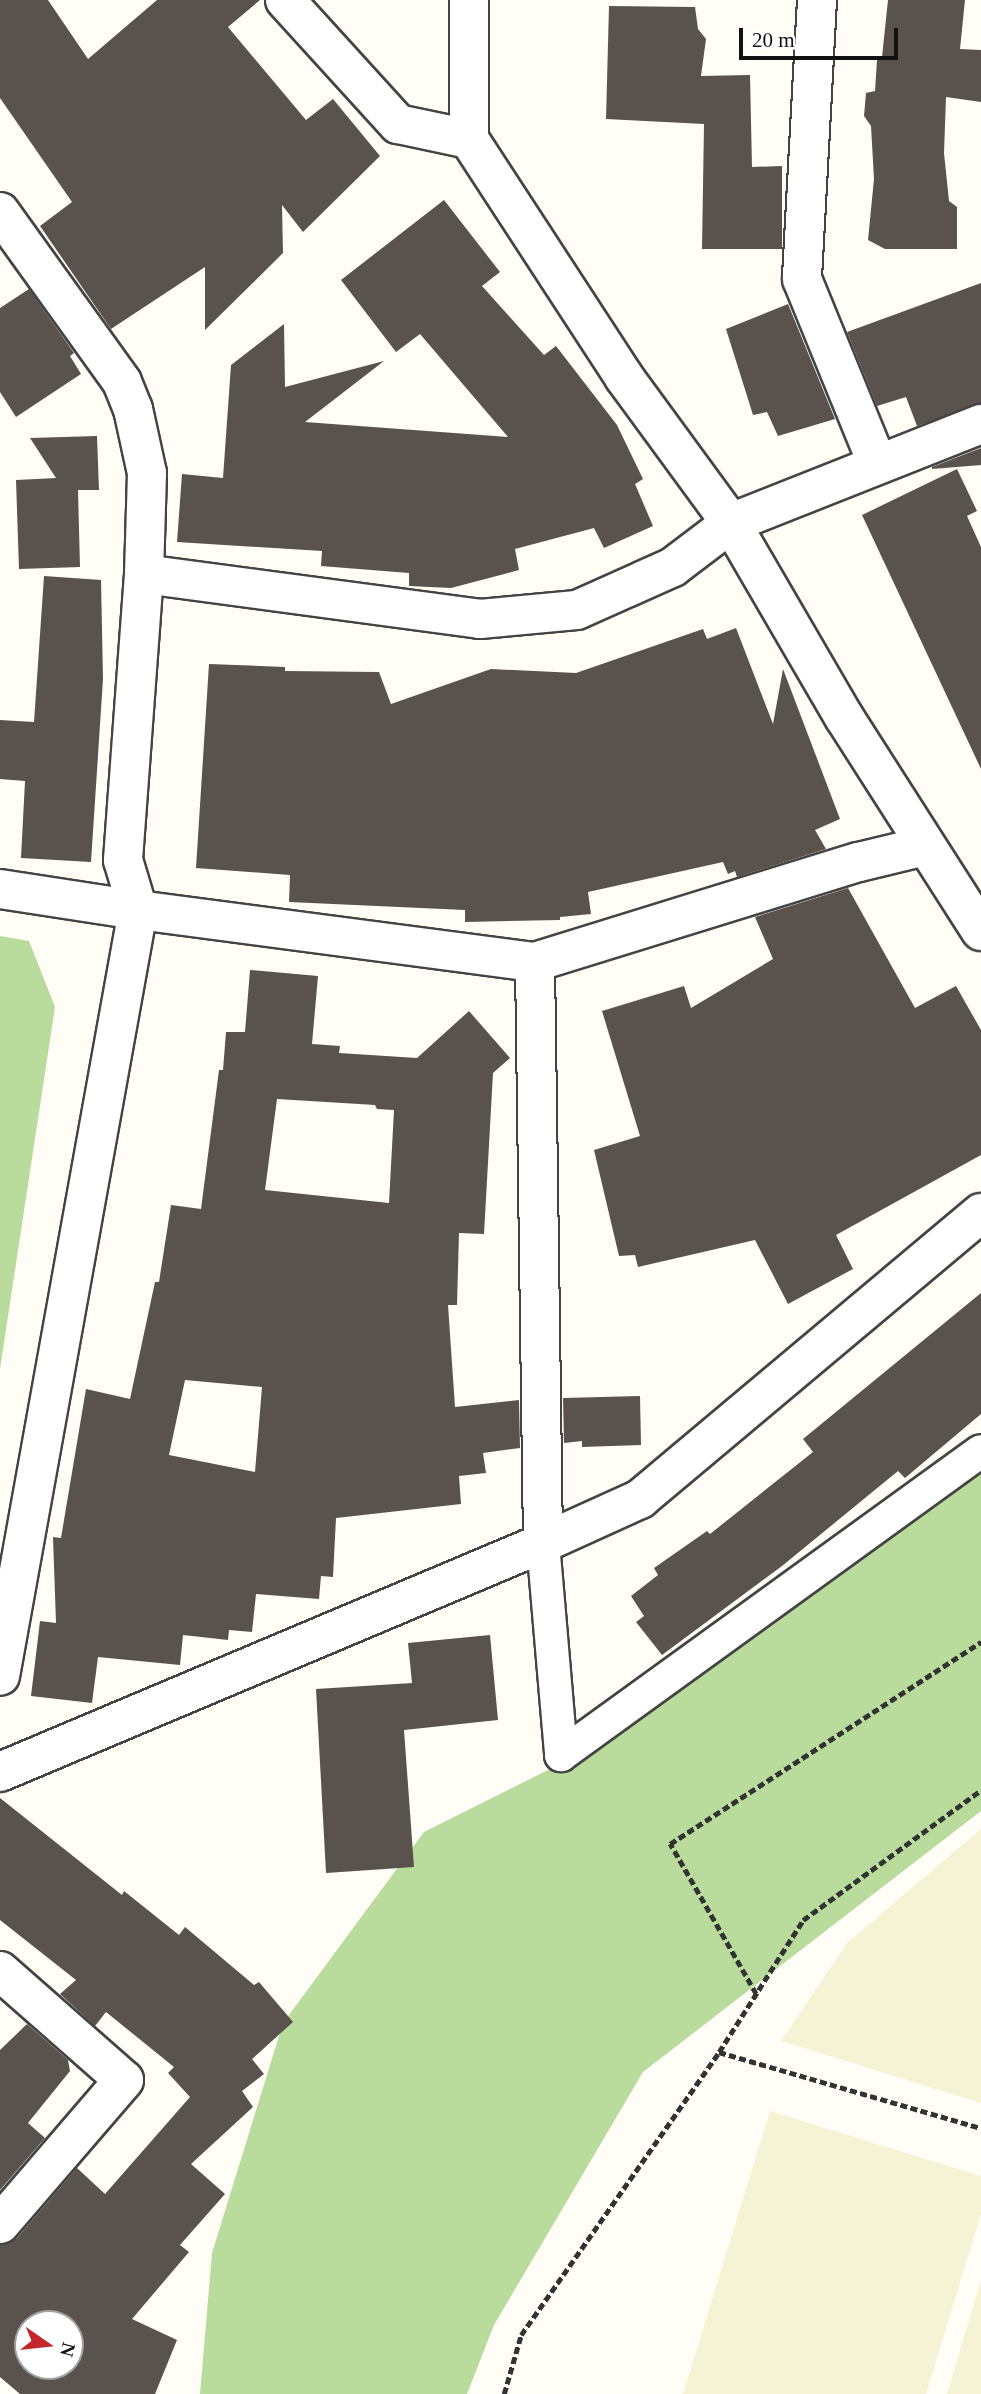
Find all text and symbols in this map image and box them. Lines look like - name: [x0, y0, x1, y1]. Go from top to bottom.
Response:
- scale bar: [743, 14, 902, 58]
- text: 20 m: [752, 28, 795, 52]
- north arrow: [14, 2310, 84, 2380]
- text: N: [56, 2341, 80, 2359]

